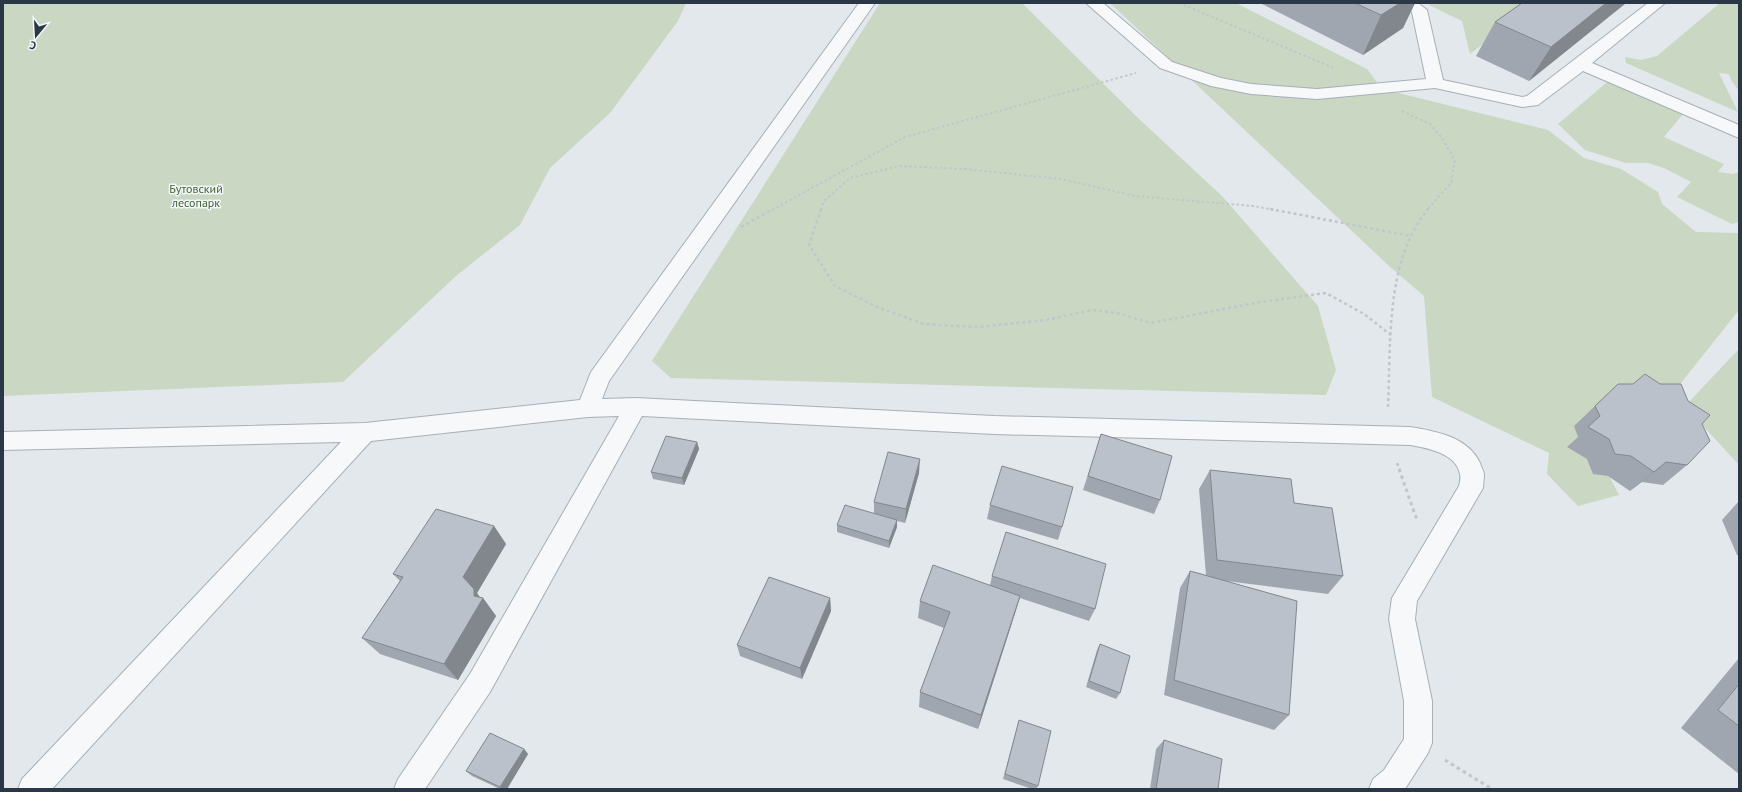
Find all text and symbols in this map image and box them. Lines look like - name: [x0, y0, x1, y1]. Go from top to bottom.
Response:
- north arrow: [16, 16, 56, 56]
- text: С: [28, 38, 38, 53]
- park label: Бутовский лесопарк: [169, 181, 223, 210]

